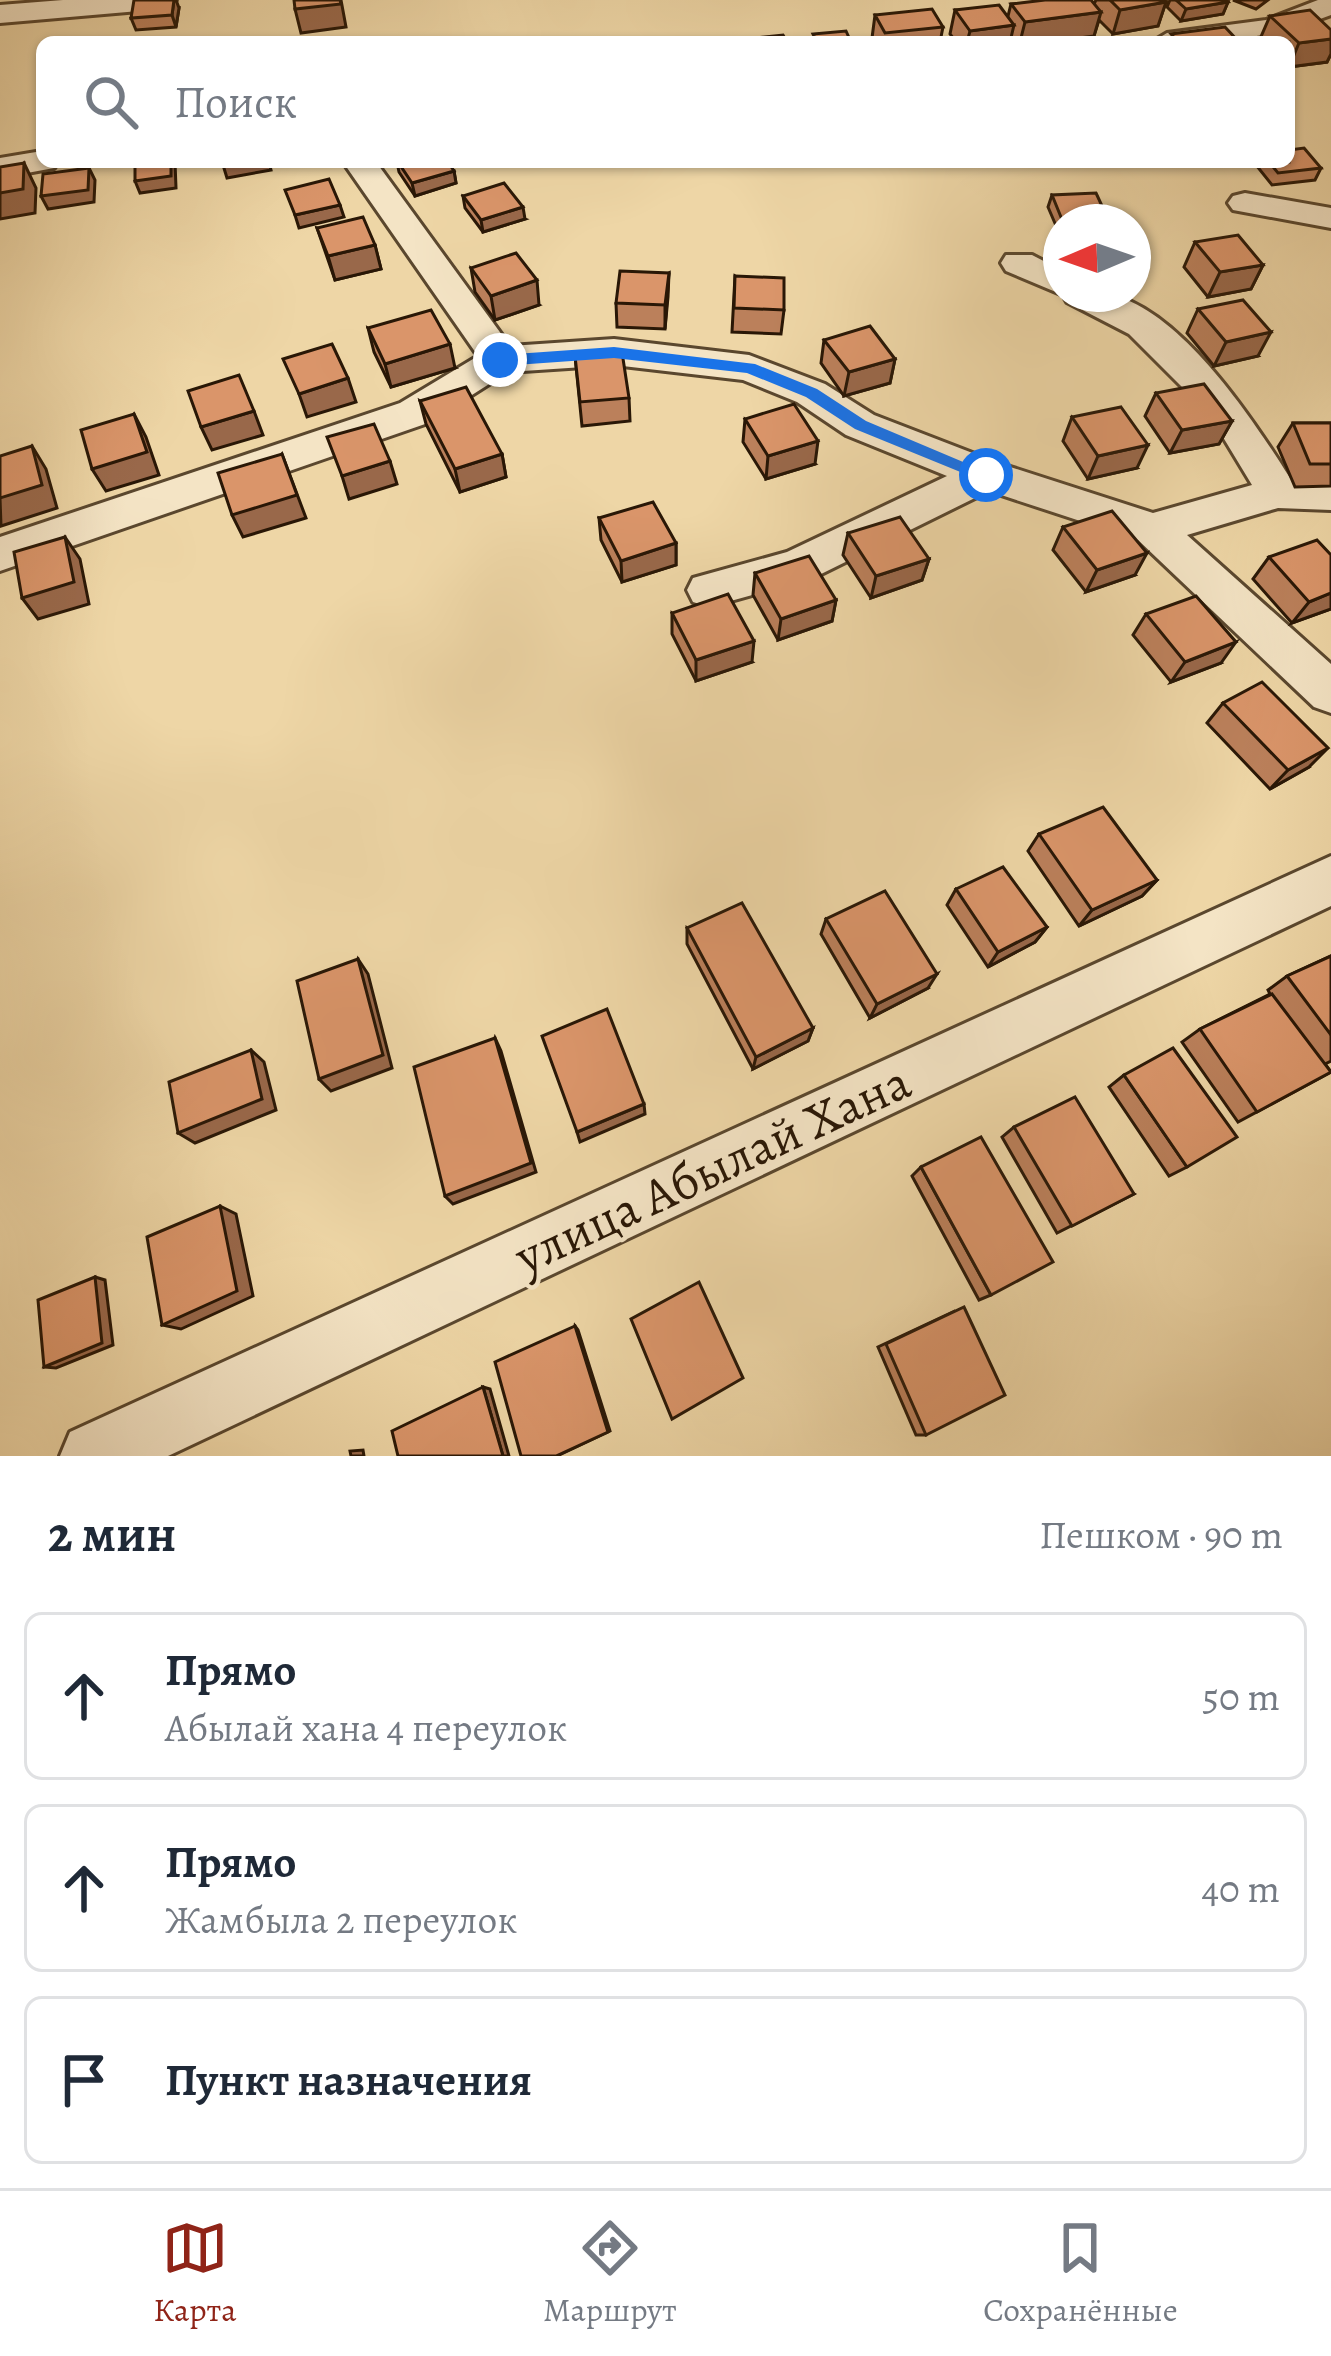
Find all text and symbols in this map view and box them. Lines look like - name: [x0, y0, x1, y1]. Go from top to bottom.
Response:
- search box: [36, 36, 1295, 168]
- icon: search: [78, 69, 144, 135]
- text: Поиск: [174, 71, 297, 133]
- north arrow: [1043, 204, 1151, 312]
- route end: [473, 333, 527, 387]
- route start: [959, 448, 1013, 502]
- street label: улица Абылай Хана: [502, 1046, 922, 1292]
- text: 2 мин: [48, 1499, 176, 1569]
- text: Пешком · 90 m: [1039, 1508, 1283, 1561]
- text: Прямо: [165, 1639, 296, 1701]
- icon: ahead: [51, 1663, 117, 1729]
- text: 50 m: [1202, 1670, 1280, 1723]
- text: Абылай хана 4 переулок: [165, 1701, 567, 1754]
- text: Прямо: [165, 1831, 296, 1893]
- icon: ahead: [51, 1855, 117, 1921]
- text: 40 m: [1201, 1862, 1280, 1915]
- text: Жамбыла 2 переулок: [165, 1893, 517, 1946]
- icon: arrive: [51, 2047, 117, 2113]
- text: Пункт назначения: [165, 2049, 532, 2111]
- tab: Карта: [153, 2215, 236, 2332]
- tab: Маршрут: [543, 2215, 677, 2332]
- tab: Сохранённые: [983, 2215, 1178, 2332]

